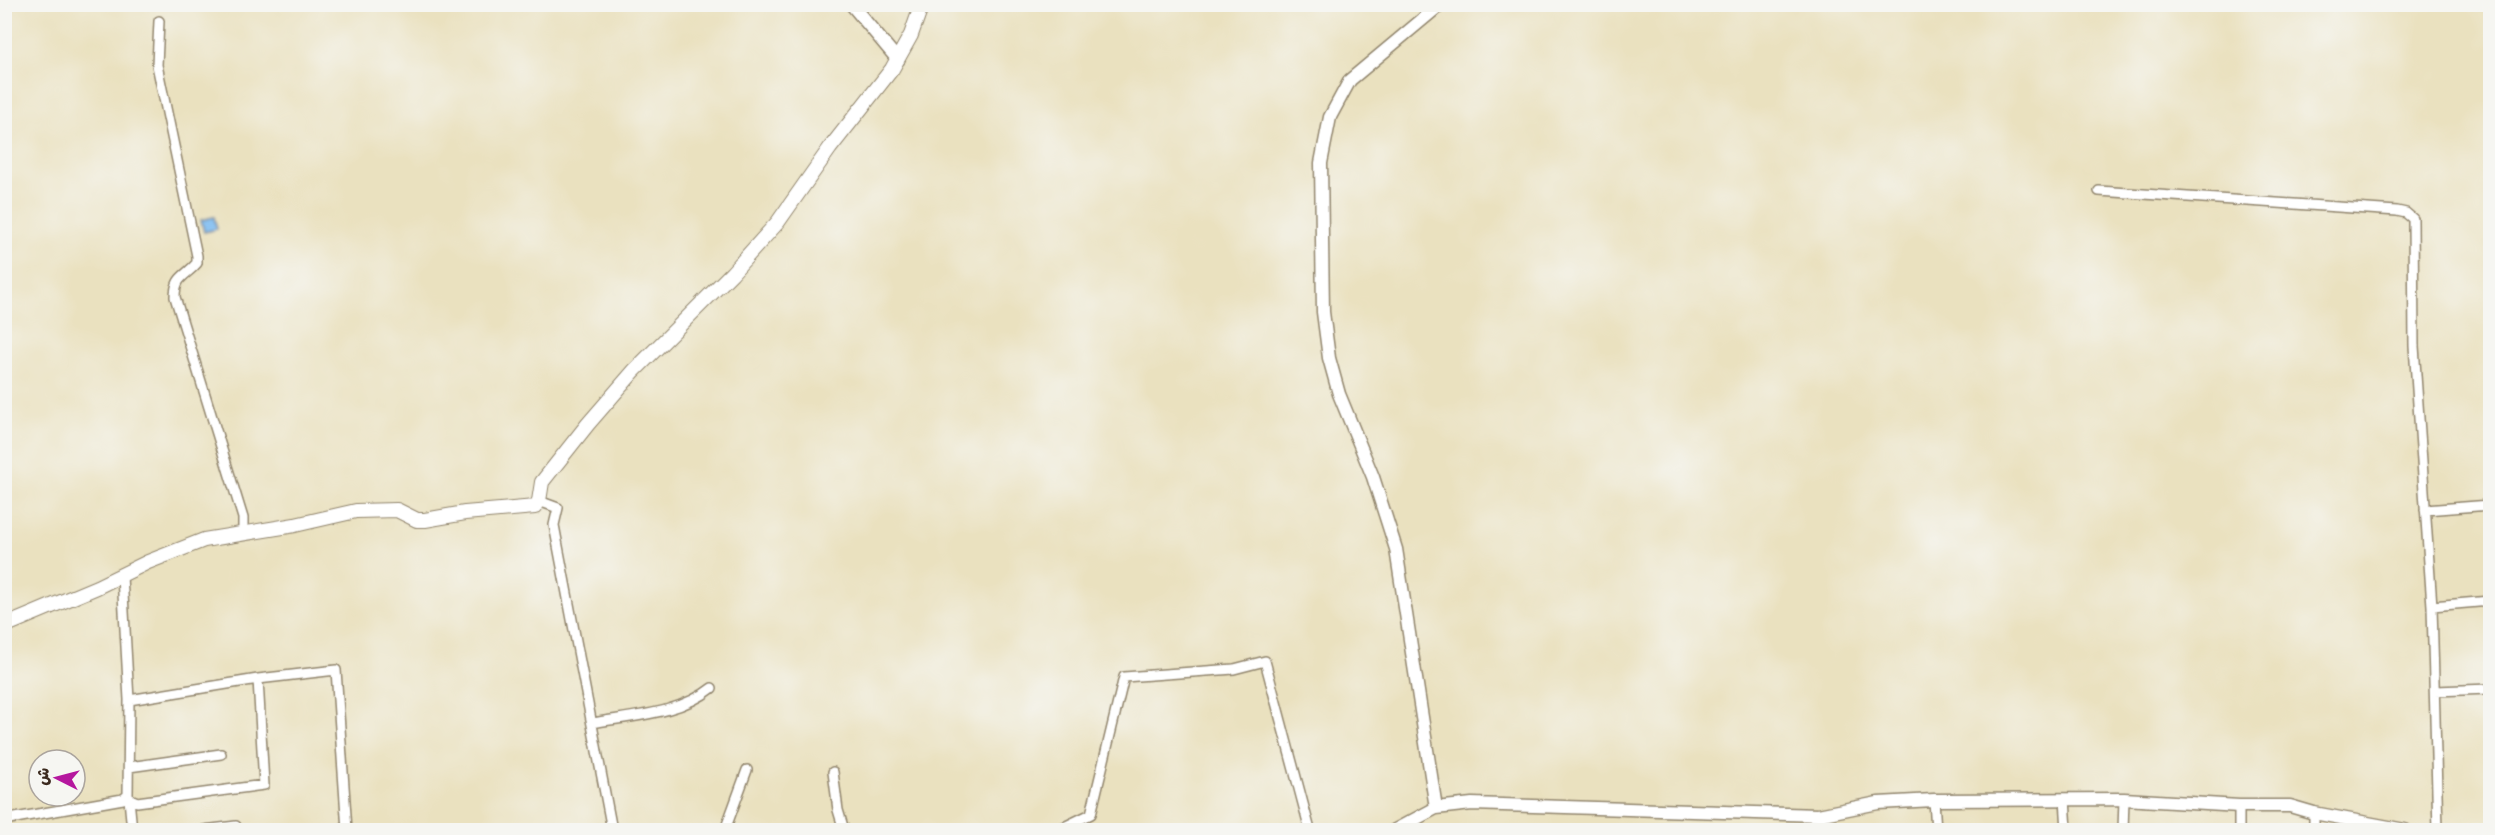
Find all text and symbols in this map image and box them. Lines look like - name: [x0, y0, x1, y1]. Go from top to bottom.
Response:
- north arrow: [27, 748, 87, 808]
- text: ش: [31, 767, 54, 786]

